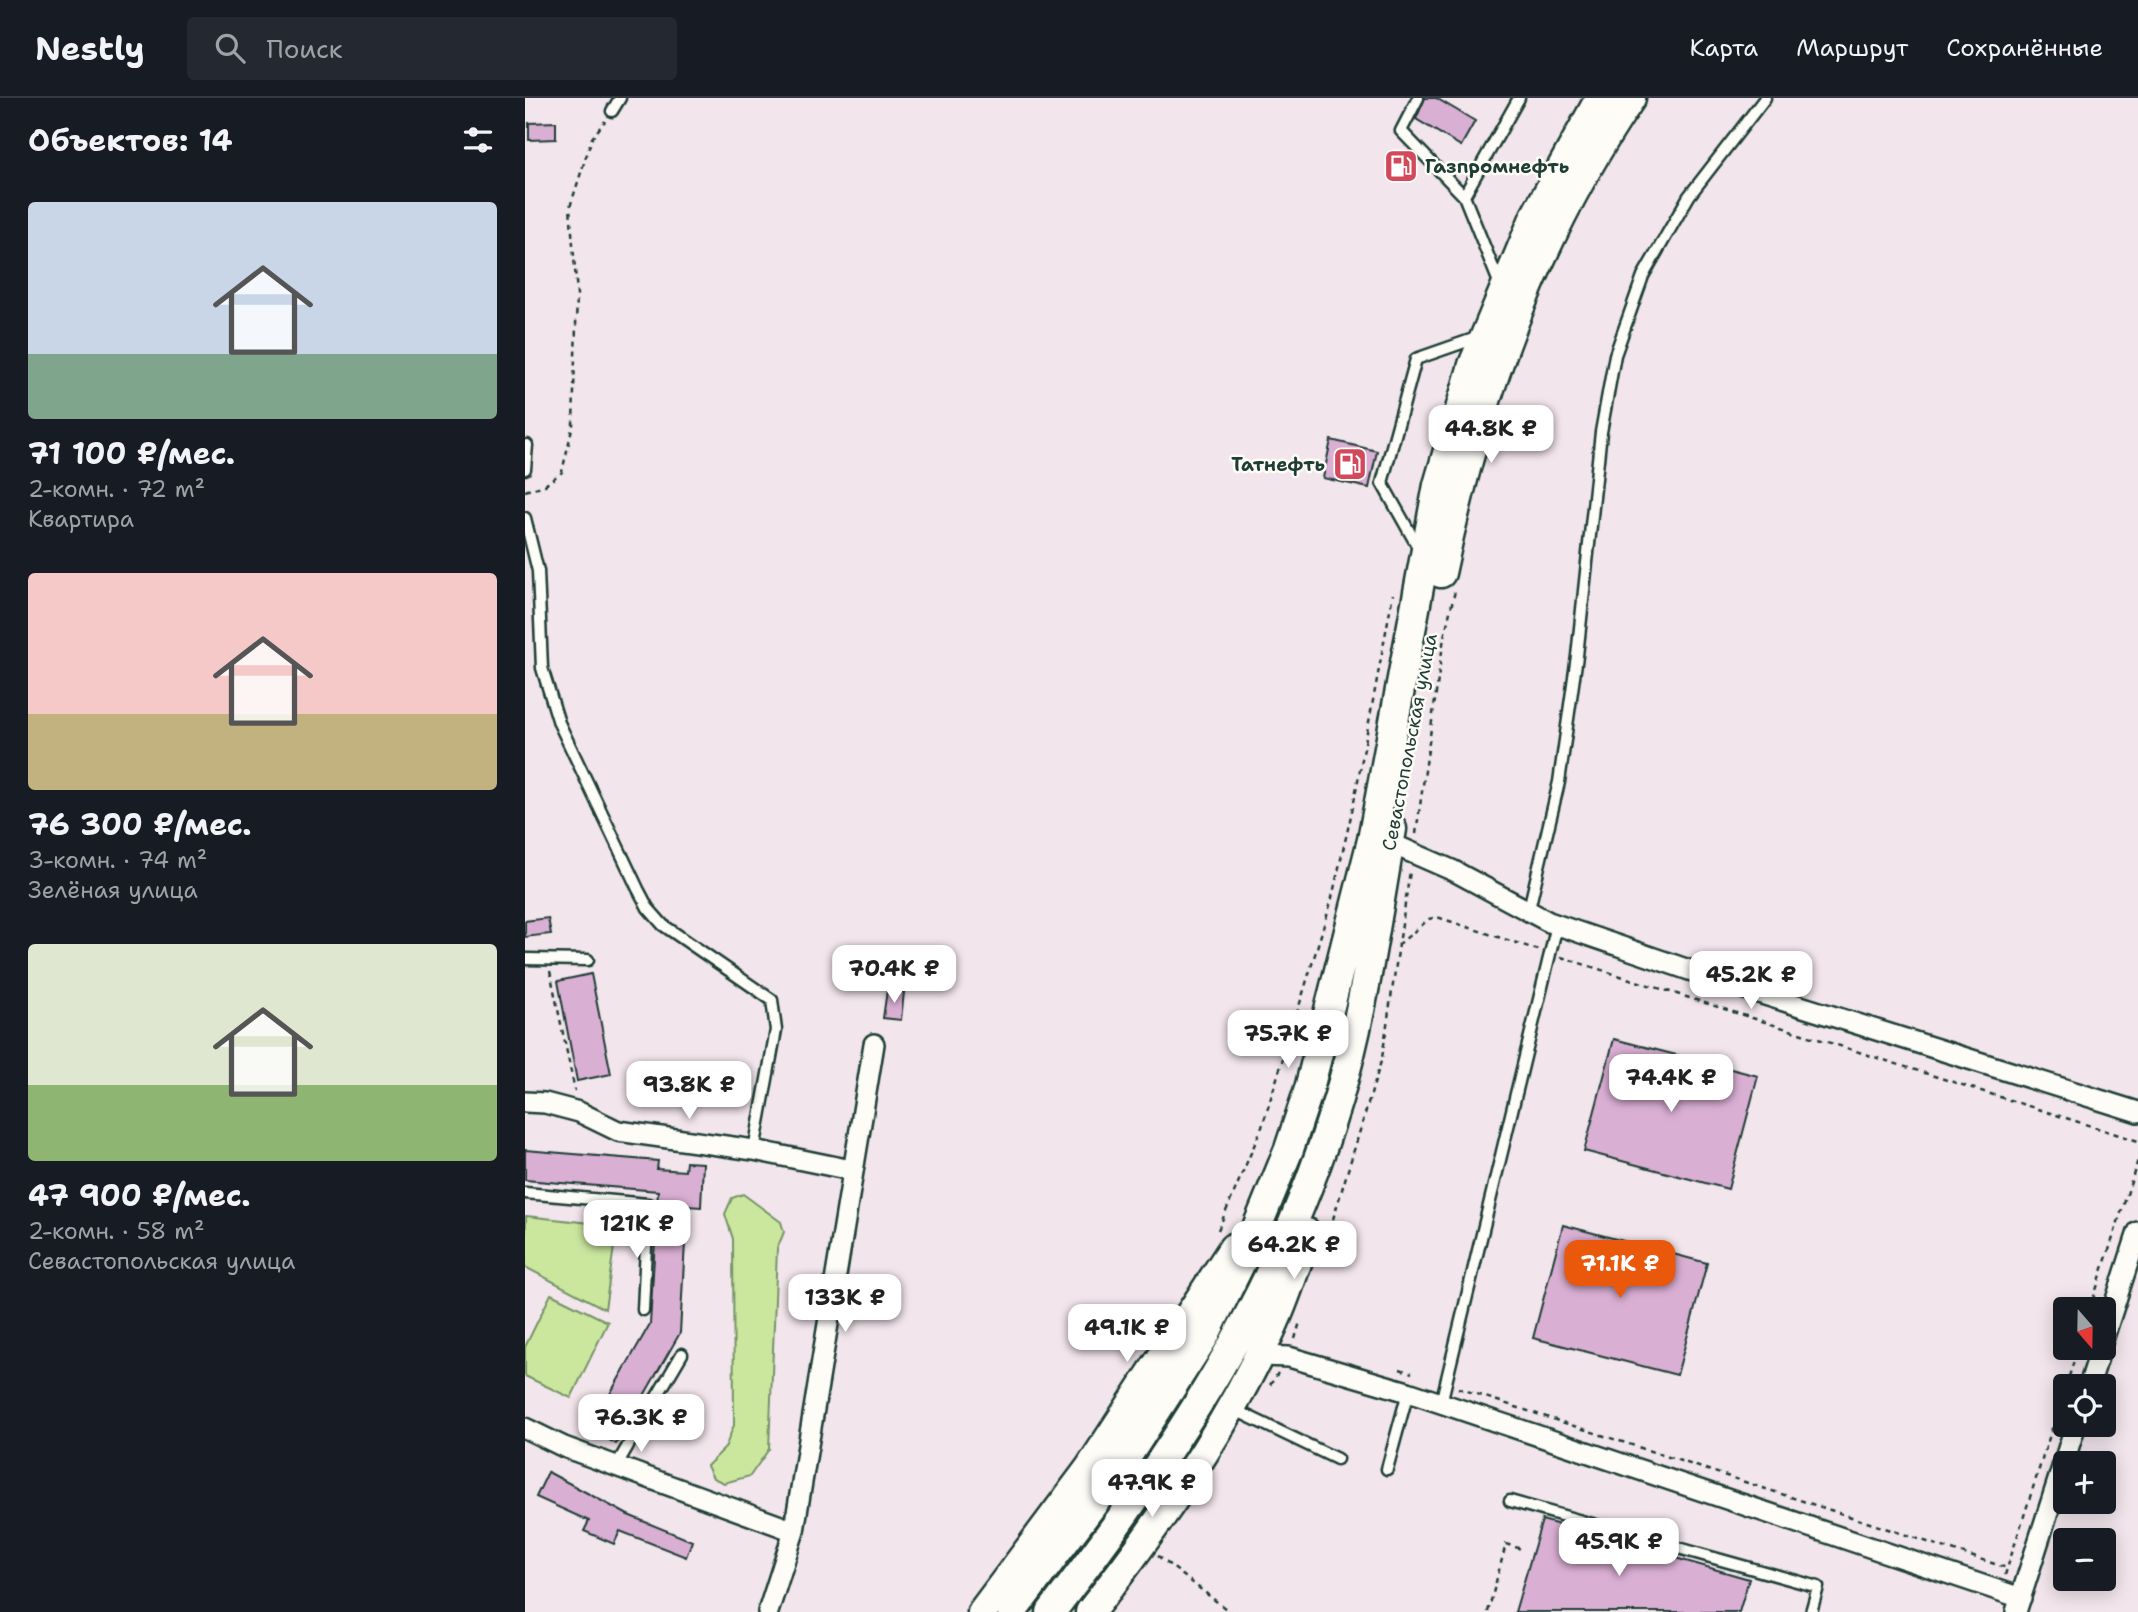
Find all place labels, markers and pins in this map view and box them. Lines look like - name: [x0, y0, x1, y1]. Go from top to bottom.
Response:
- fuel station icon: Газпромнефть: [1382, 147, 1420, 185]
- place label: Газпромнефть: [1425, 154, 1569, 179]
- pin: 44.8K ₽: [1426, 406, 1556, 465]
- fuel station icon: Татнефть: [1331, 445, 1369, 483]
- place label: Татнефть: [1231, 452, 1325, 477]
- pin: 70.4K ₽: [829, 946, 959, 1005]
- pin: 45.2K ₽: [1686, 951, 1816, 1011]
- pin: 75.7K ₽: [1223, 1010, 1353, 1070]
- pin: 74.4K ₽: [1606, 1054, 1736, 1114]
- pin: 93.8K ₽: [624, 1062, 754, 1121]
- pin: 121K ₽: [580, 1200, 694, 1260]
- pin: 64.2K ₽: [1229, 1222, 1359, 1281]
- pin: 71.1K ₽: [1555, 1240, 1685, 1300]
- pin: 133K ₽: [788, 1274, 902, 1334]
- pin: 49.1K ₽: [1062, 1304, 1192, 1364]
- pin: 76.3K ₽: [576, 1394, 706, 1454]
- pin: 47.9K ₽: [1087, 1460, 1217, 1519]
- pin: 45.9K ₽: [1554, 1518, 1684, 1578]

